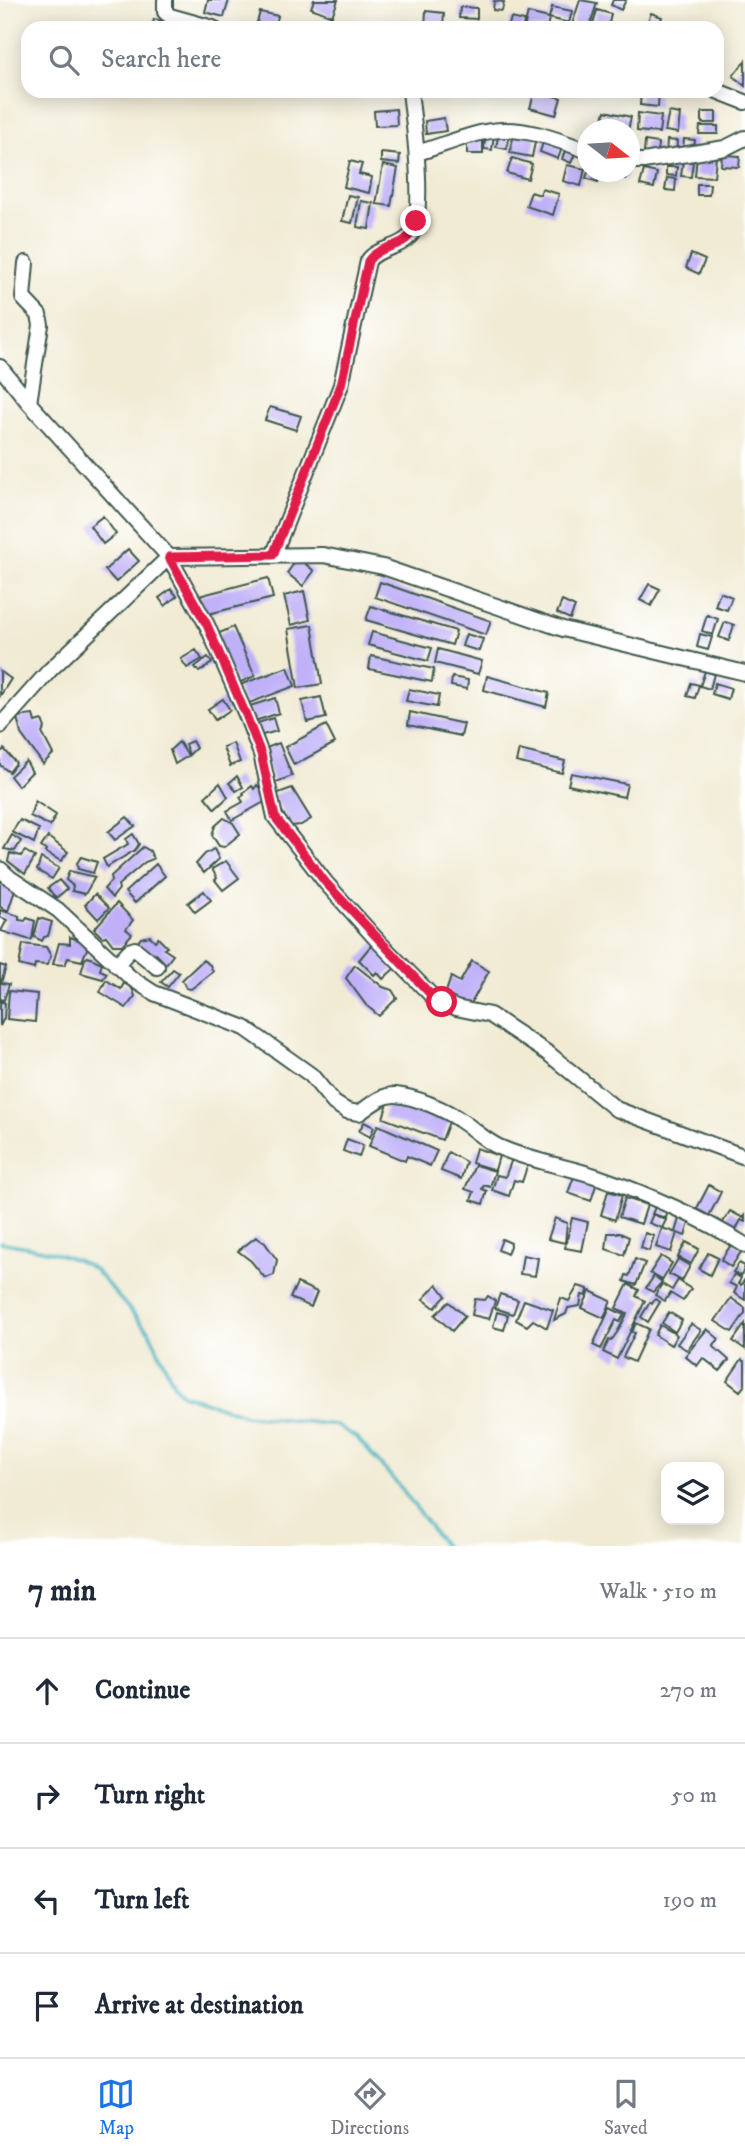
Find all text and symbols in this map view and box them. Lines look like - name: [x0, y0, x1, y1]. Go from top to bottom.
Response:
- search box: [21, 21, 724, 98]
- icon: search: [45, 41, 83, 79]
- text: Search here: [101, 43, 221, 76]
- north arrow: [577, 119, 640, 182]
- route end: [400, 205, 431, 236]
- route start: [426, 986, 457, 1017]
- map controls: [661, 1462, 724, 1525]
- button: layers: [661, 1462, 724, 1525]
- text: 7 min: [28, 1573, 96, 1610]
- text: Walk · 510 m: [599, 1577, 717, 1606]
- icon: ahead: [28, 1672, 66, 1710]
- text: Continue: [95, 1674, 190, 1707]
- text: 270 m: [660, 1676, 717, 1705]
- icon: right: [28, 1777, 66, 1815]
- text: Turn right: [95, 1779, 205, 1812]
- text: 50 m: [671, 1781, 717, 1810]
- icon: left: [28, 1882, 66, 1920]
- text: Turn left: [95, 1884, 189, 1917]
- text: 190 m: [663, 1886, 717, 1915]
- icon: arrive: [28, 1987, 66, 2025]
- text: Arrive at destination: [95, 1989, 304, 2022]
- tab: Map: [97, 2075, 135, 2140]
- tab: Directions: [330, 2075, 409, 2140]
- tab: Saved: [604, 2075, 648, 2140]

